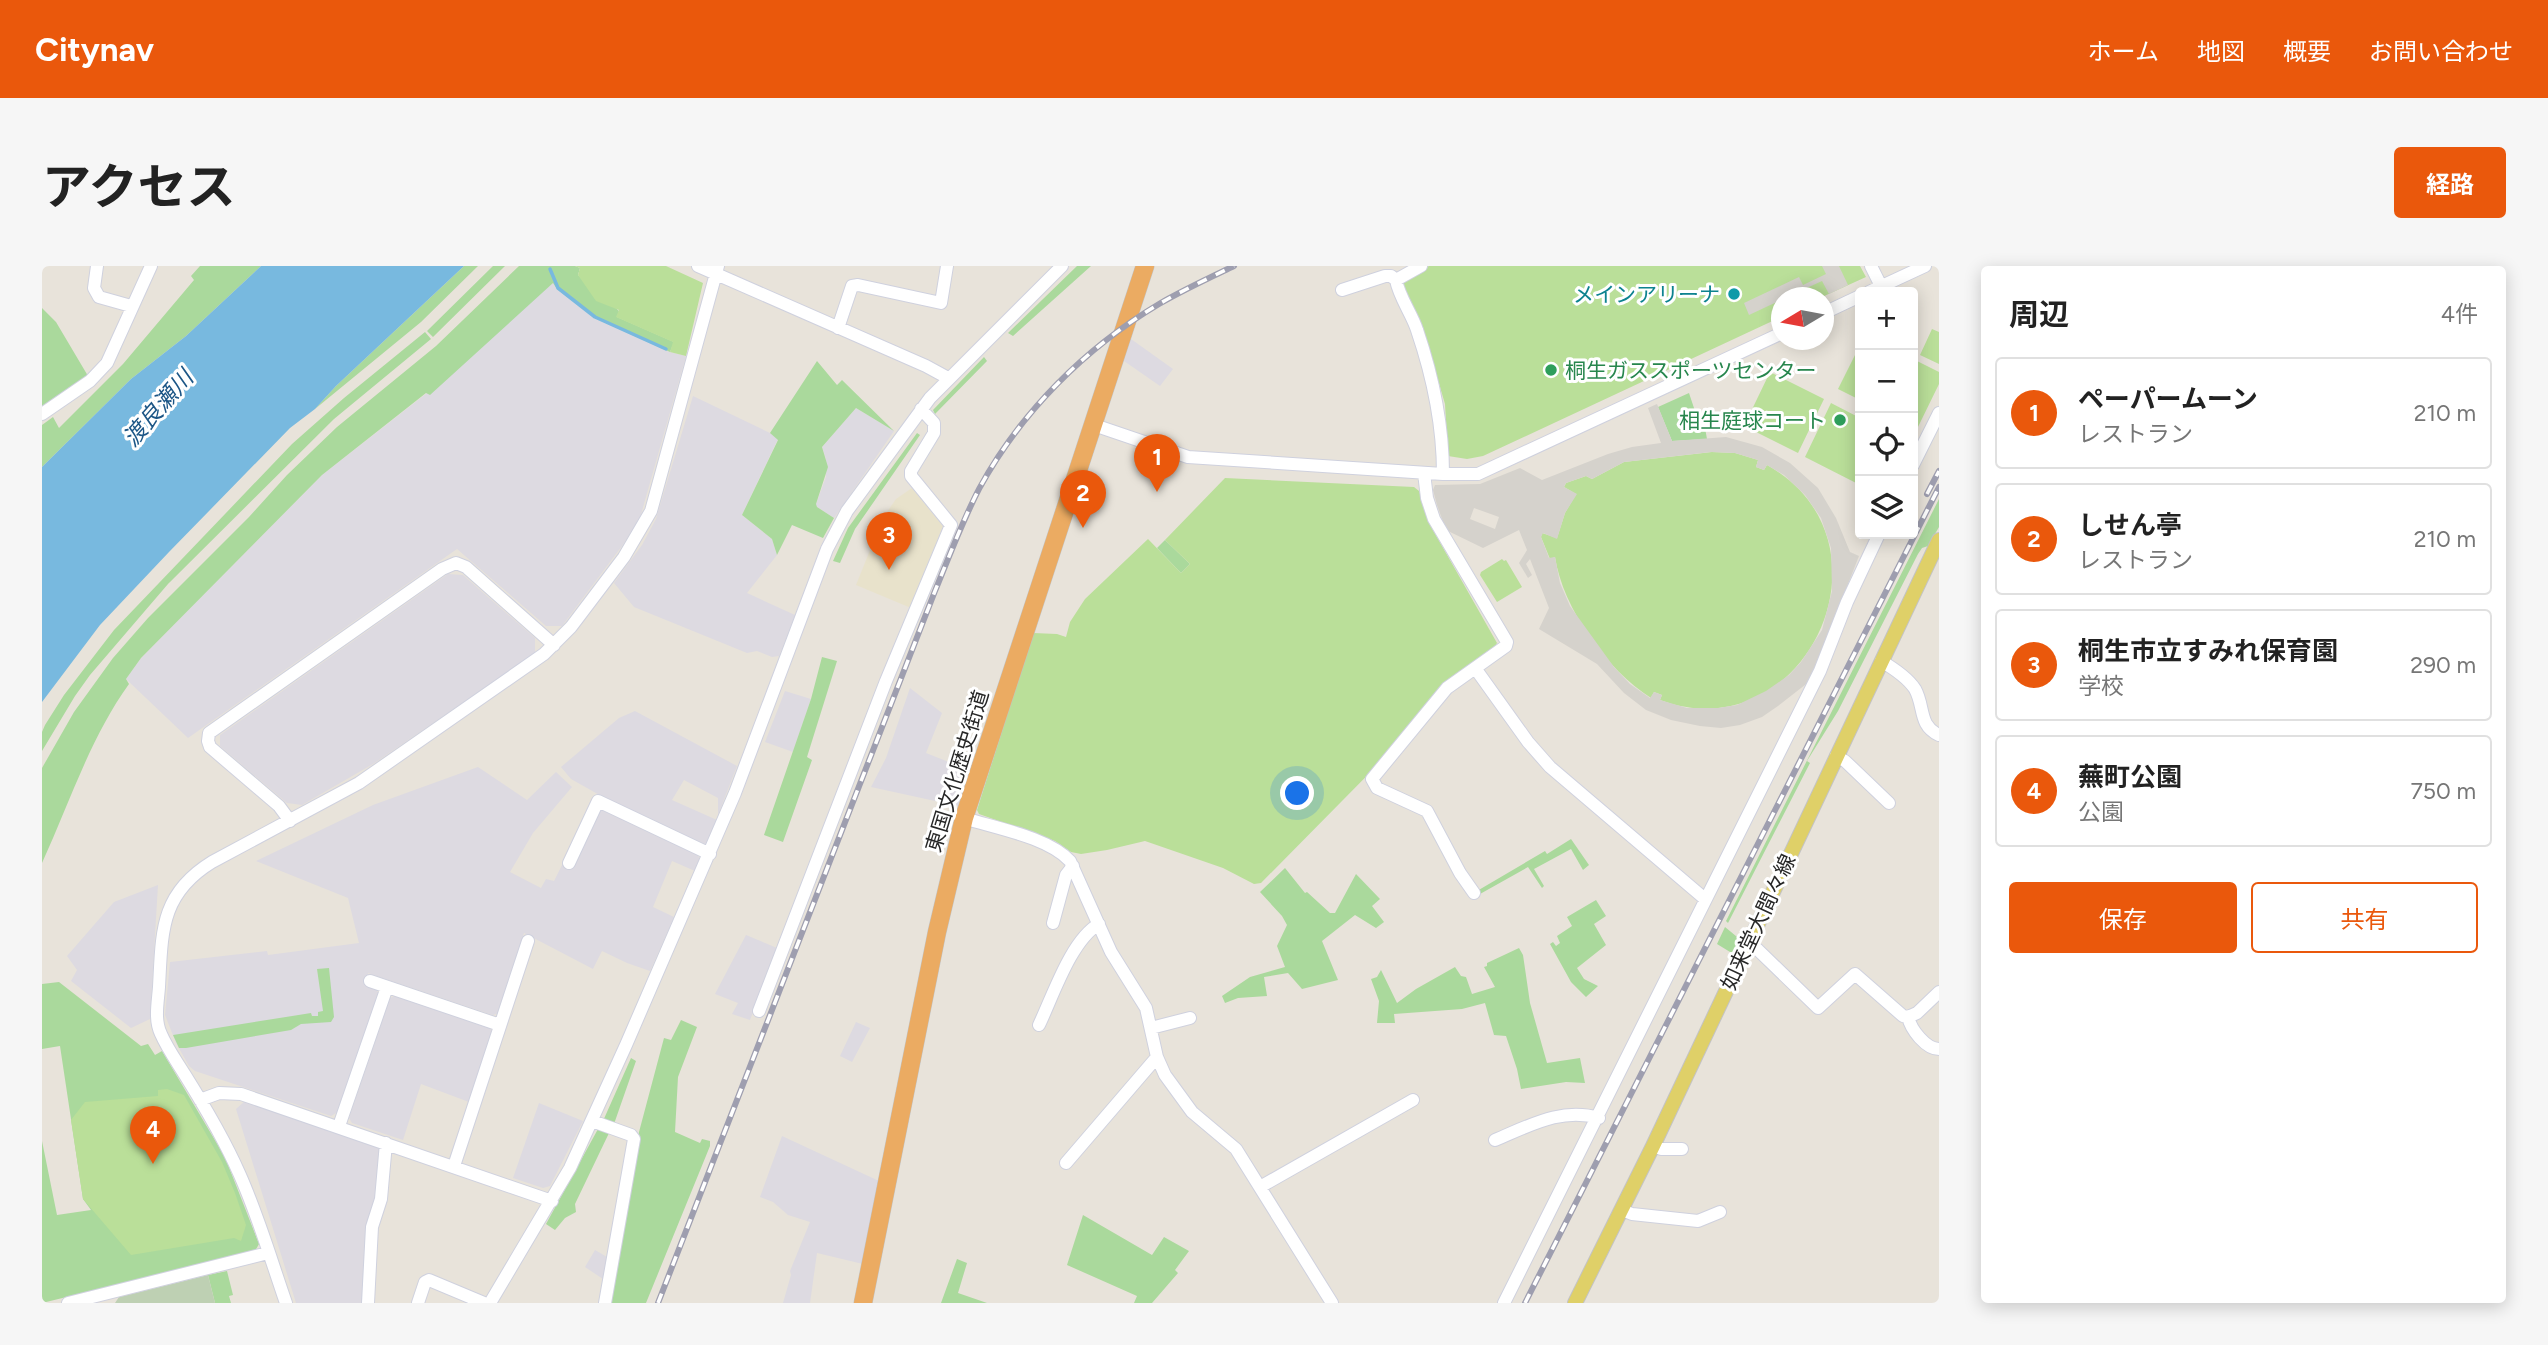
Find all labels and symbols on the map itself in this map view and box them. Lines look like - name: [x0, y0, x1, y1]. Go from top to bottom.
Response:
- place label: メインアリーナ: [1573, 282, 1720, 307]
- marker: メインアリーナ: [1726, 286, 1742, 302]
- north arrow: [1771, 287, 1834, 350]
- place label: 桐生ガススポーツセンター: [1565, 358, 1817, 383]
- water label: 渡良瀬川: [117, 362, 201, 452]
- marker: 桐生ガススポーツセンター: [1543, 362, 1559, 378]
- place label: 相生庭球コート: [1679, 408, 1826, 433]
- marker: 相生庭球コート: [1832, 412, 1848, 428]
- pin: 1: [1134, 434, 1180, 492]
- pin: 2: [1060, 470, 1106, 528]
- pin: 3: [866, 512, 912, 570]
- street label: 東国文化歴史街道: [920, 687, 994, 855]
- your location: [1280, 776, 1314, 810]
- street label: 如来堂大間々線: [1716, 850, 1800, 994]
- pin: 4: [130, 1106, 176, 1164]

